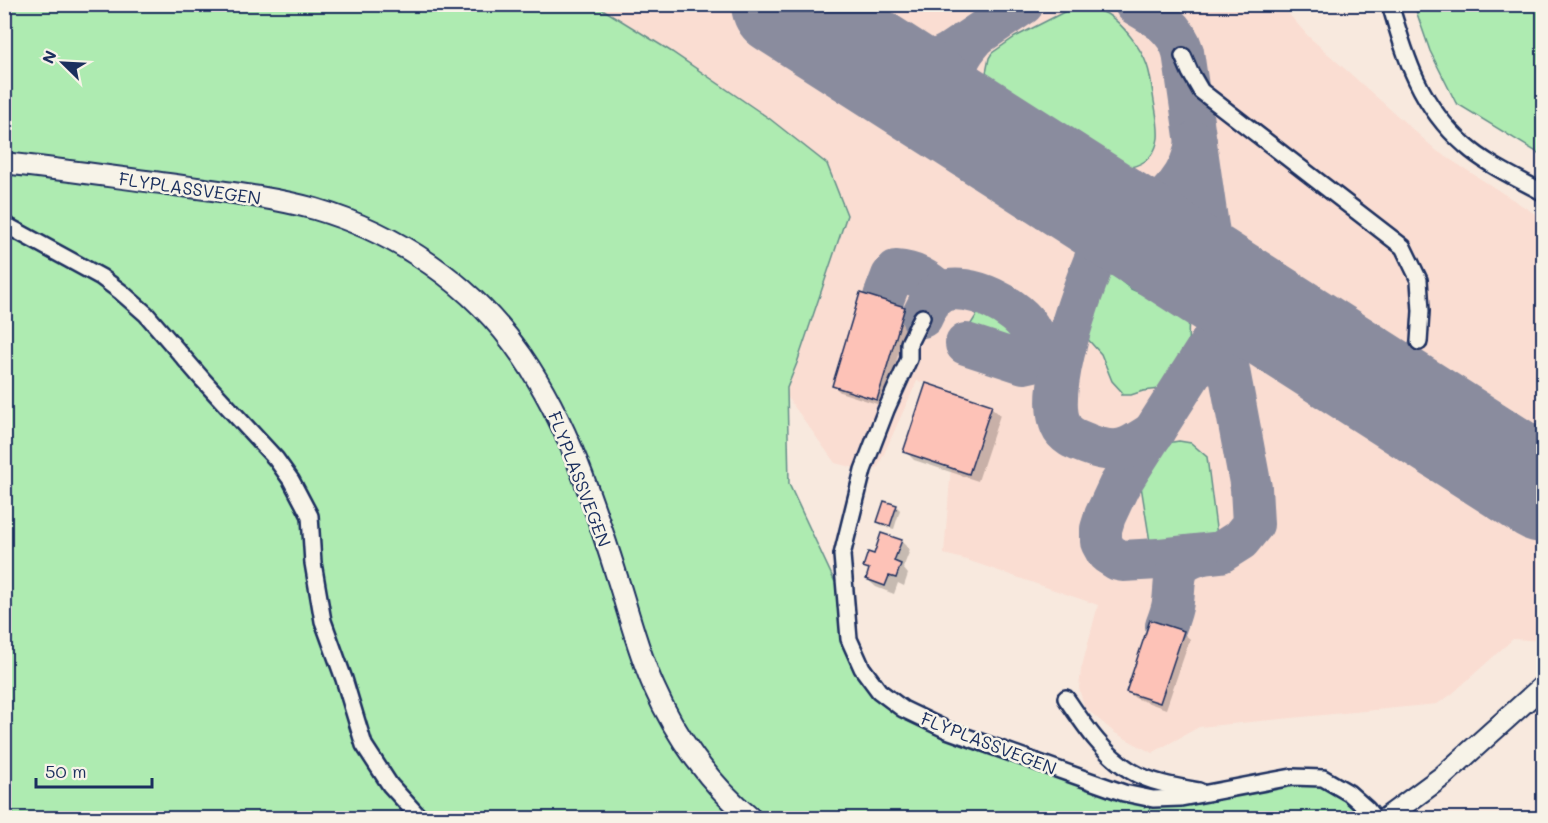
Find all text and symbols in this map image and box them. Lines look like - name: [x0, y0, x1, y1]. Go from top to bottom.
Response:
- north arrow: [33, 33, 93, 93]
- text: N: [37, 47, 61, 67]
- street label: FLYPLASSVEGEN: [117, 166, 263, 210]
- street label: FLYPLASSVEGEN: [543, 408, 617, 550]
- street label: FLYPLASSVEGEN: [918, 706, 1060, 780]
- scale bar: [36, 751, 152, 789]
- text: 50 m: [45, 759, 87, 783]

